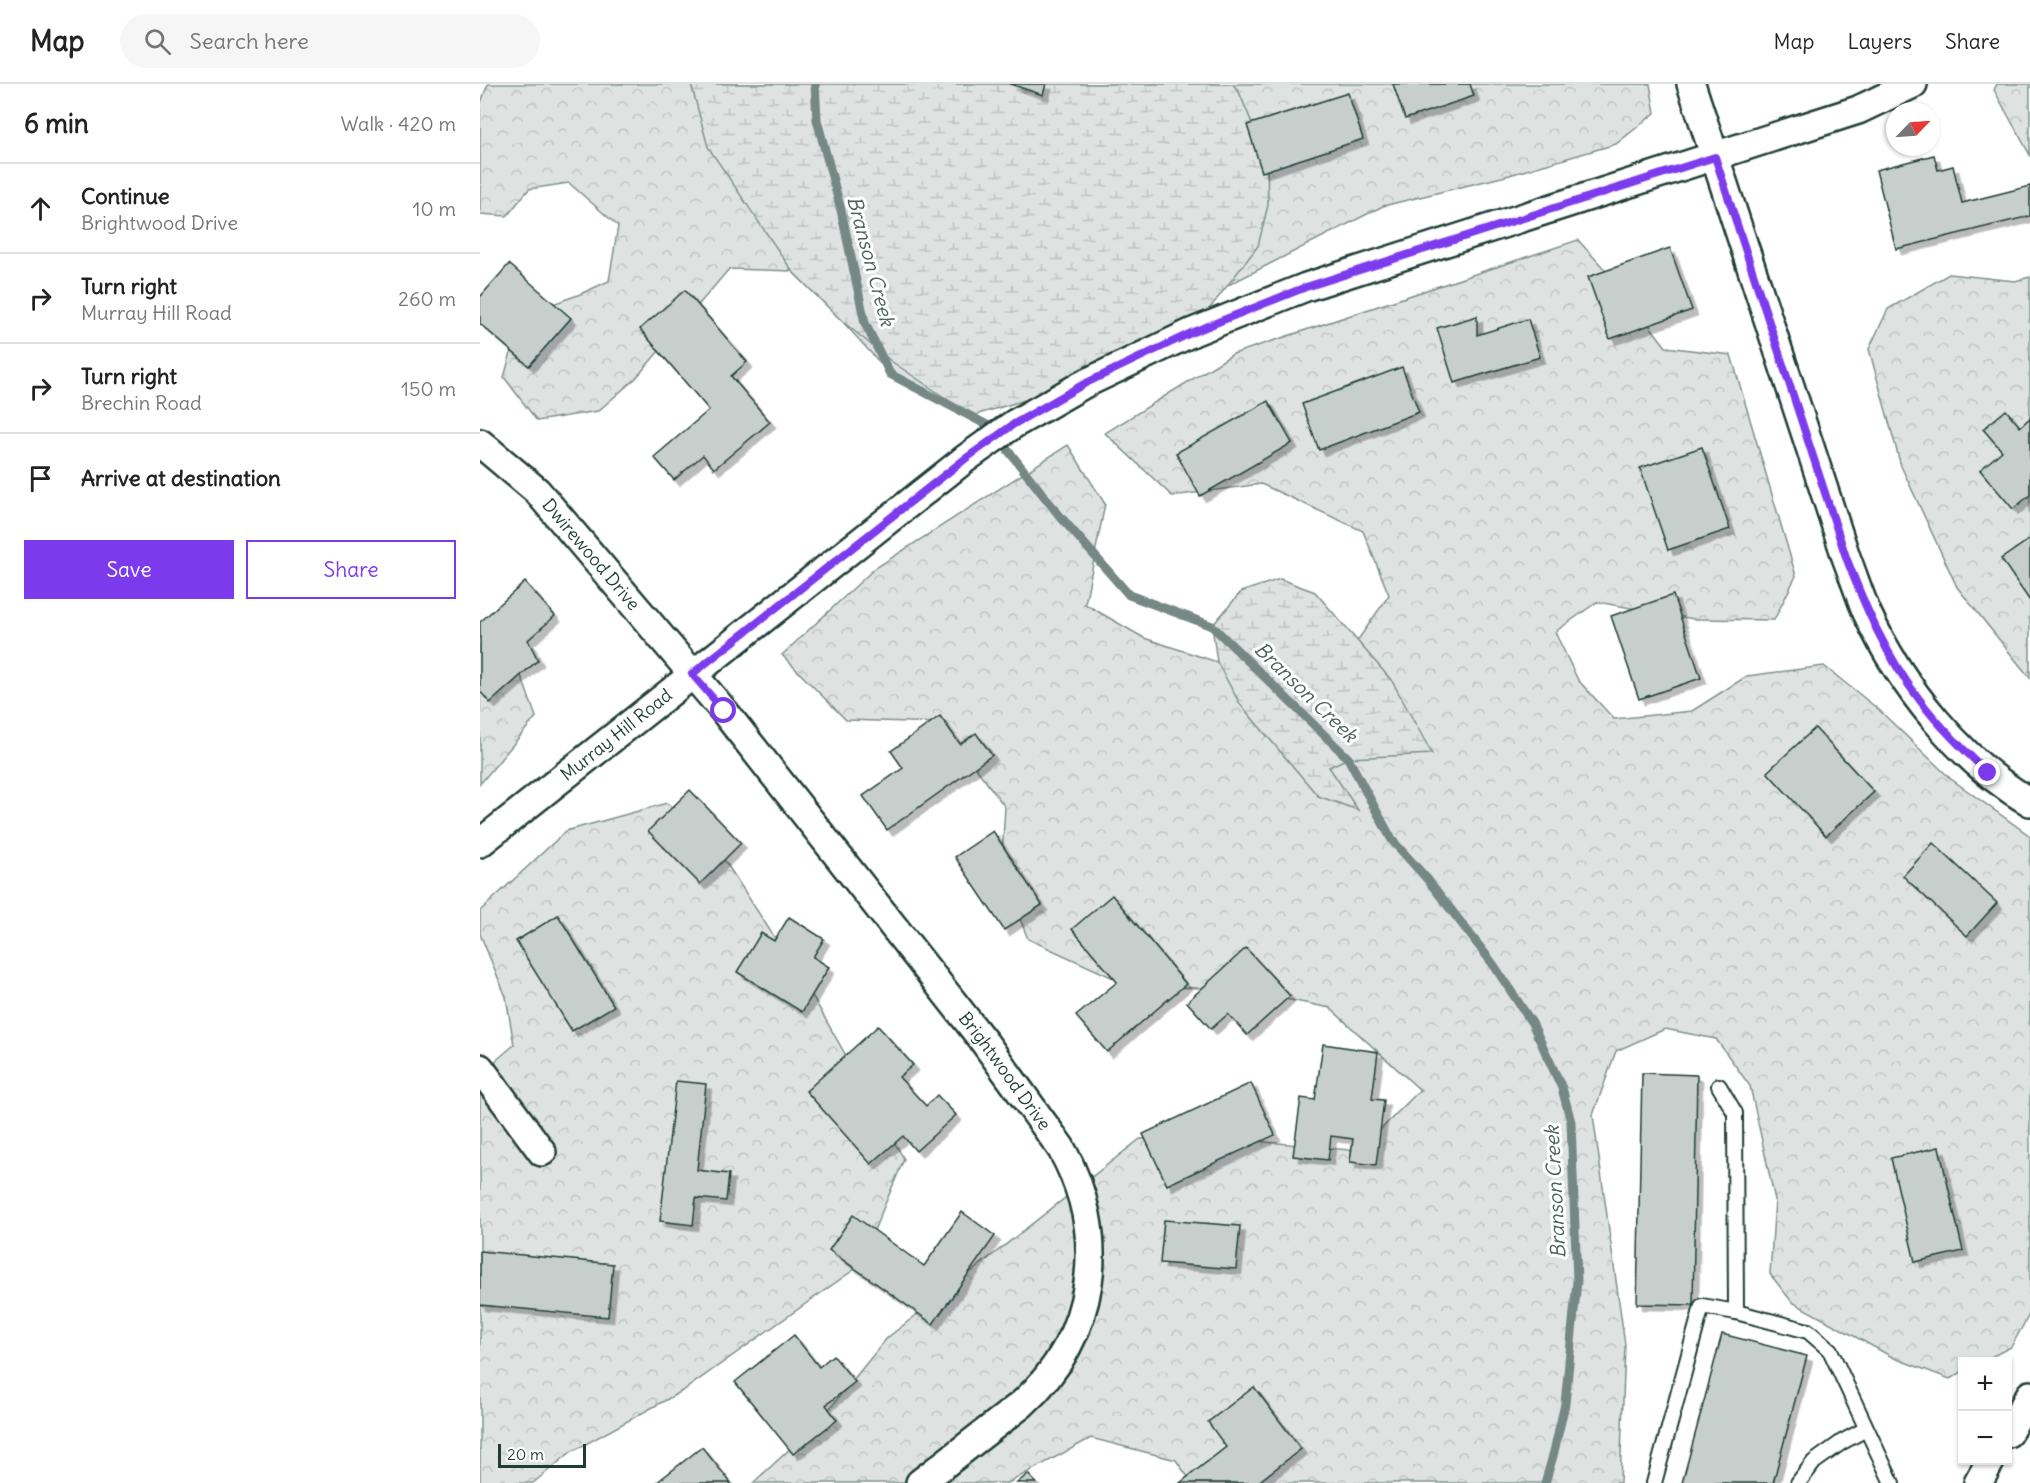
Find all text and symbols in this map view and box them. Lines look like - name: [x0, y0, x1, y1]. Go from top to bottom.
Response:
- search box: [120, 14, 540, 68]
- text: Map: [30, 23, 84, 59]
- icon: search: [141, 25, 174, 58]
- text: Search here: [189, 27, 309, 55]
- text: Map: [1774, 28, 1814, 55]
- text: Layers: [1847, 28, 1912, 55]
- text: Share: [1945, 28, 2000, 55]
- north arrow: [1886, 102, 1940, 156]
- text: 6 min: [24, 107, 89, 140]
- text: Walk · 420 m: [340, 111, 456, 136]
- text: Continue: [81, 182, 170, 210]
- icon: ahead: [24, 192, 57, 225]
- water label: Branson Creek: [842, 193, 901, 330]
- text: 10 m: [413, 196, 456, 221]
- text: Brightwood Drive: [81, 210, 238, 235]
- text: Turn right: [81, 272, 177, 300]
- icon: right: [24, 282, 57, 315]
- text: 260 m: [398, 286, 456, 311]
- text: Murray Hill Road: [81, 300, 232, 325]
- text: Turn right: [81, 362, 177, 390]
- icon: right: [24, 372, 57, 405]
- text: 150 m: [401, 376, 456, 401]
- text: Brechin Road: [81, 390, 202, 415]
- icon: arrive: [24, 462, 57, 495]
- text: Arrive at destination: [81, 464, 281, 492]
- street label: Dwirewood Drive: [538, 494, 645, 615]
- button: Save: [24, 540, 234, 599]
- button: Share: [246, 540, 456, 599]
- water label: Branson Creek: [1250, 636, 1364, 748]
- street label: Murray Hill Road: [556, 683, 677, 786]
- route start: [710, 697, 736, 723]
- route end: [1974, 759, 2000, 785]
- street label: Brightwood Drive: [954, 1007, 1056, 1135]
- water label: Branson Creek: [1538, 1123, 1570, 1259]
- map controls: [1958, 1357, 2012, 1465]
- button: +: [1958, 1357, 2012, 1411]
- button: −: [1958, 1411, 2012, 1465]
- scale bar: [498, 1441, 586, 1468]
- text: 20 m: [507, 1444, 544, 1464]

